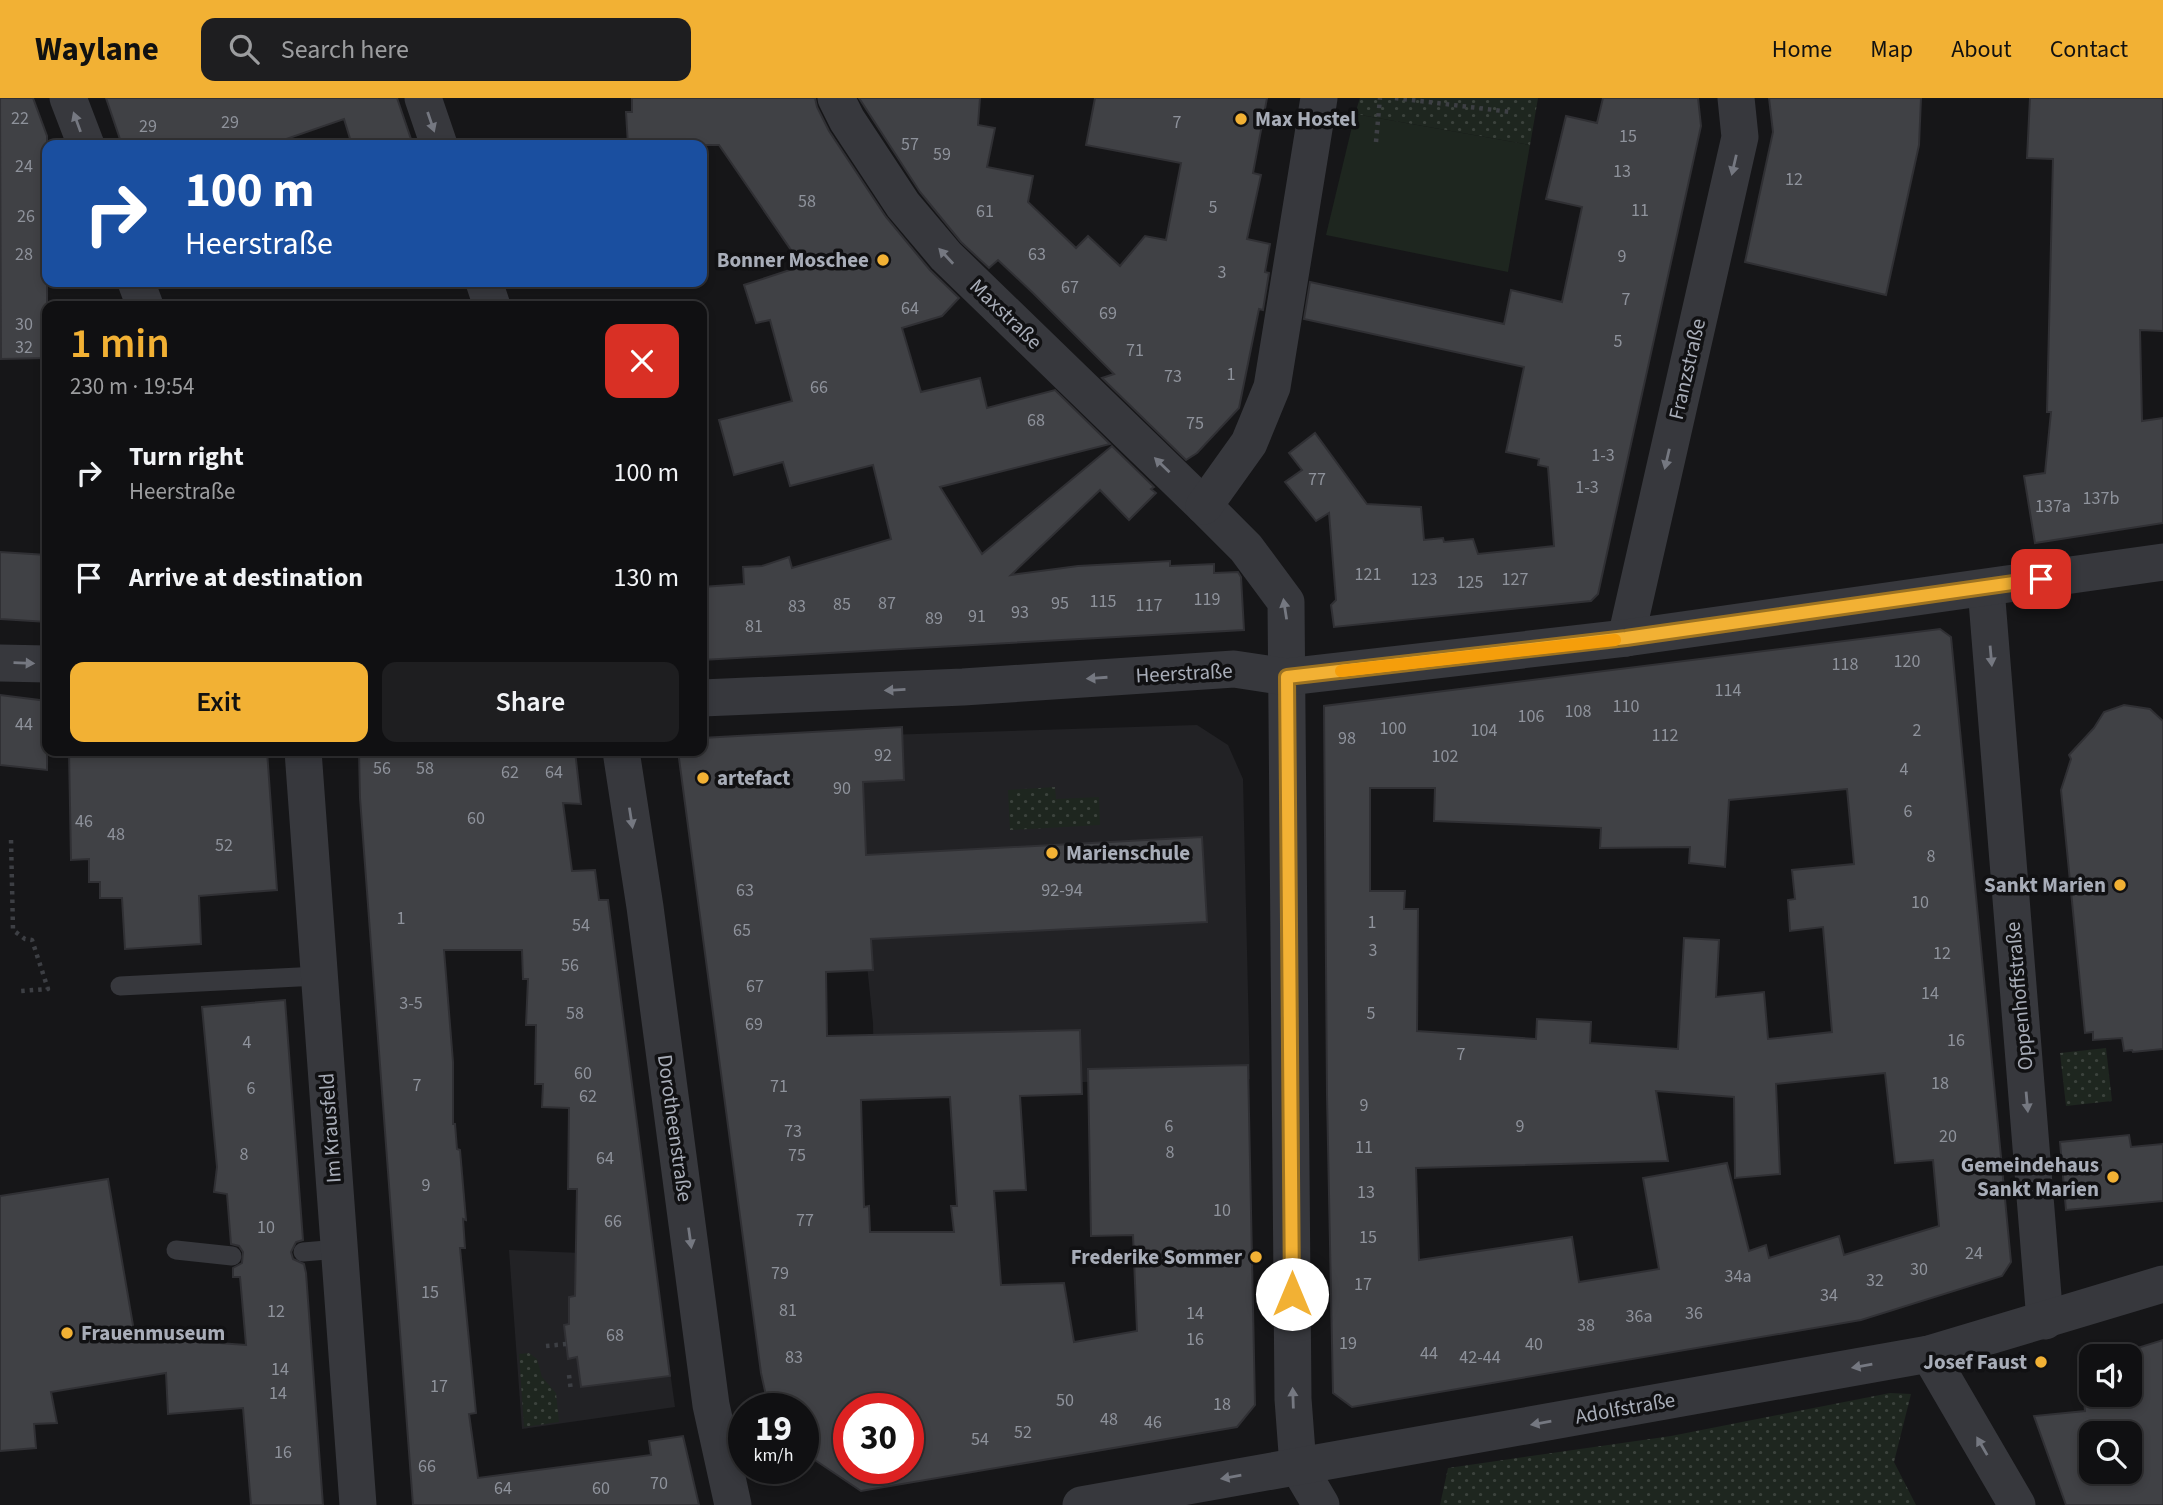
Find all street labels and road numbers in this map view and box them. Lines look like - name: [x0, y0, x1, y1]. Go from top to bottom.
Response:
- street label: Maxstraße: [963, 272, 1049, 356]
- street label: Franzstraße: [1661, 315, 1713, 423]
- street label: Heerstraße: [1135, 655, 1233, 691]
- street label: Oppenhoffstraße: [1998, 920, 2040, 1072]
- street label: Dorotheenstraße: [650, 1052, 700, 1204]
- street label: Im Krausfeld: [311, 1072, 349, 1184]
- street label: Adolfstraße: [1573, 1384, 1677, 1432]

